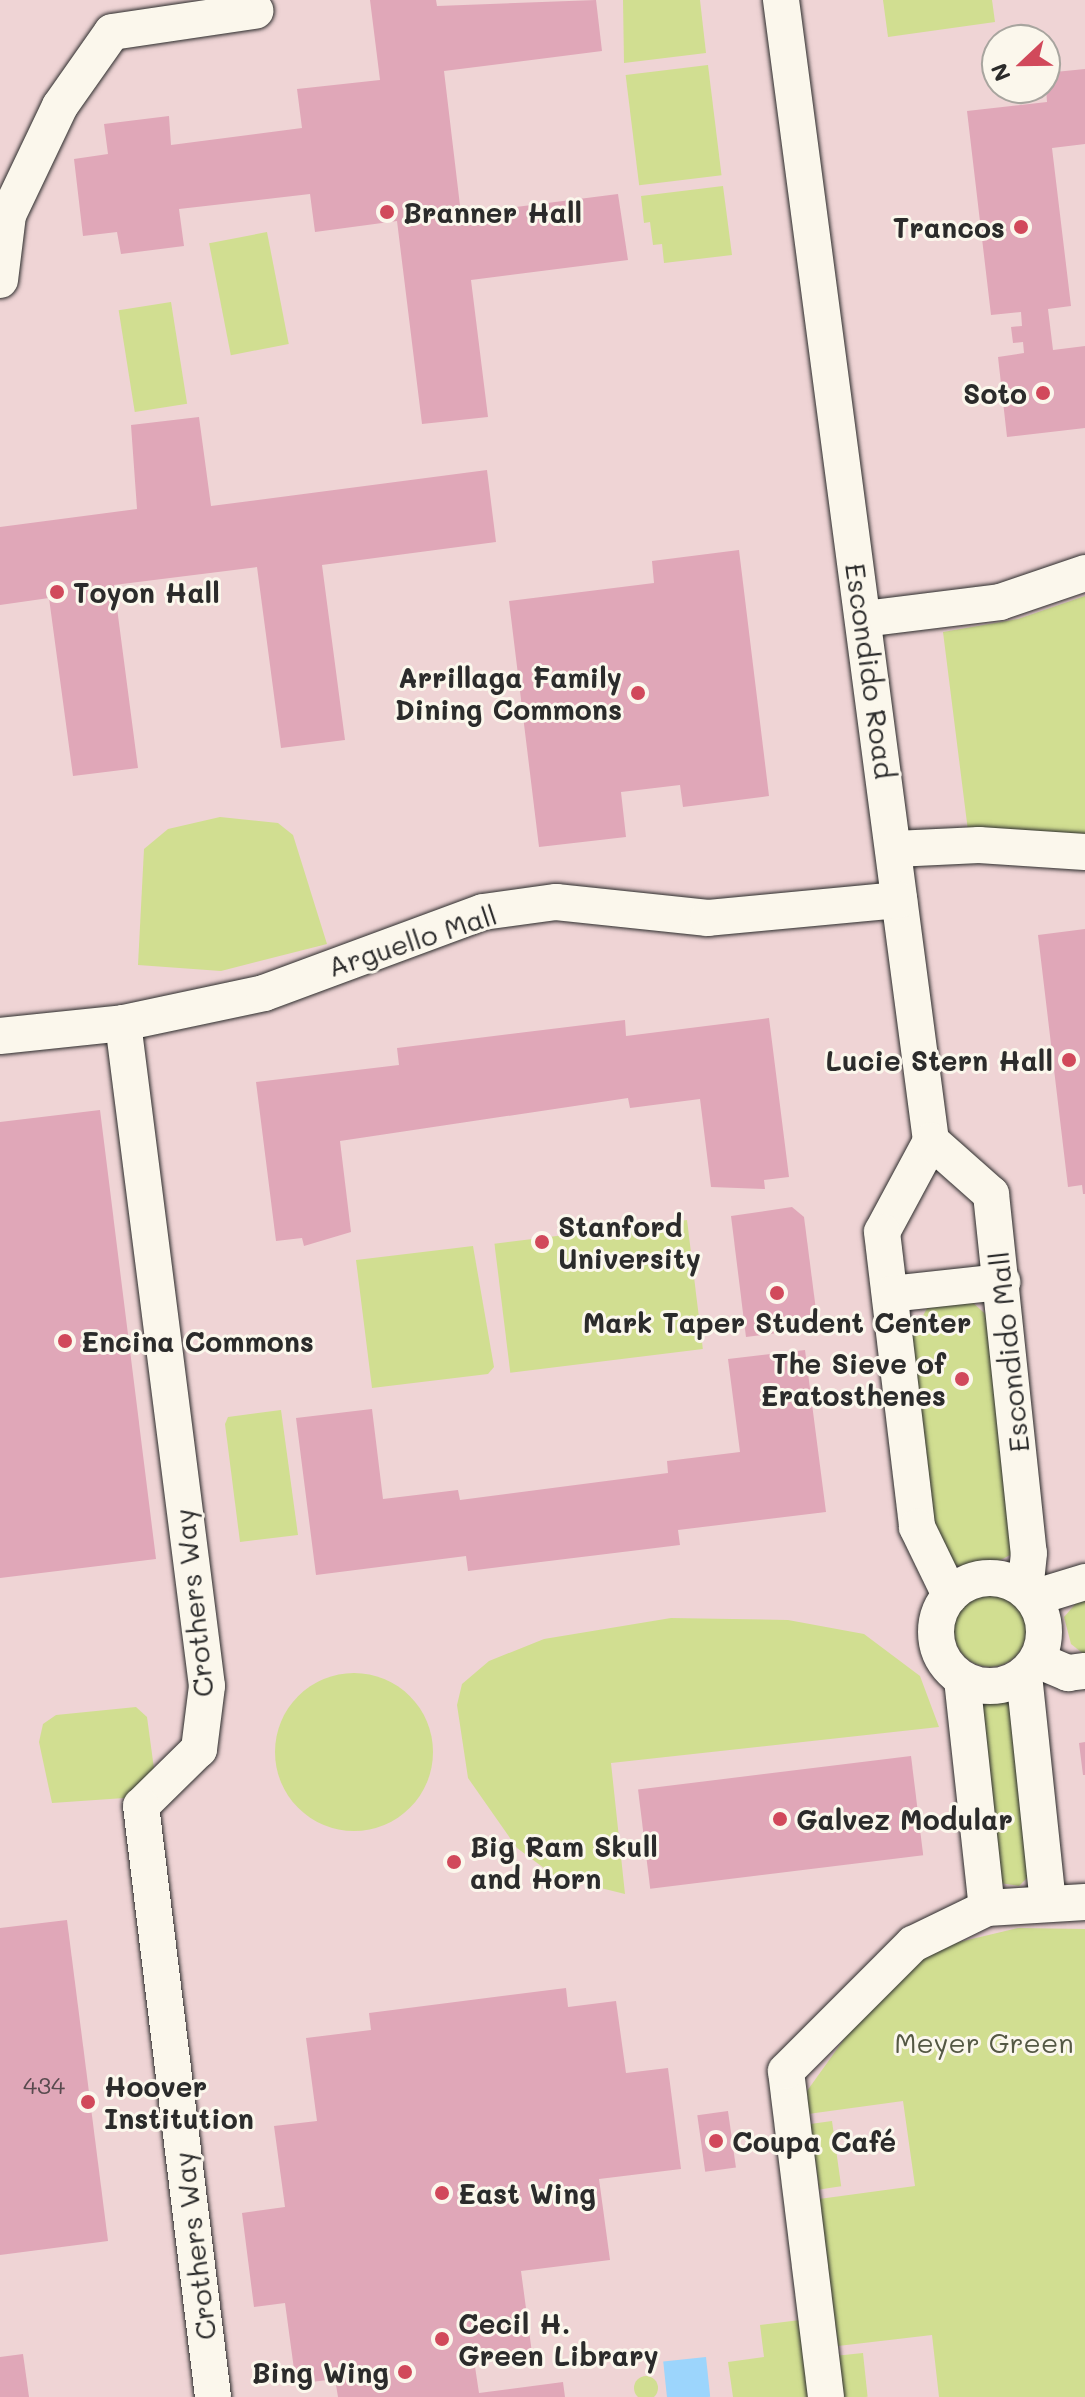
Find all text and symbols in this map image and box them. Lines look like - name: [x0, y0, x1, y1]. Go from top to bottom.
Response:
- north arrow: [981, 24, 1061, 104]
- text: N: [984, 59, 1017, 86]
- place label: Branner Hall: [403, 195, 582, 229]
- marker: Branner Hall: [378, 203, 396, 221]
- place label: Trancos: [893, 210, 1005, 244]
- marker: Trancos: [1012, 218, 1030, 236]
- place label: Soto: [963, 376, 1027, 410]
- marker: Soto: [1034, 384, 1052, 402]
- street label: Escondido Road: [839, 561, 903, 781]
- place label: Toyon Hall: [73, 575, 220, 609]
- marker: Toyon Hall: [48, 583, 66, 601]
- place label: Arrillaga Family Dining Commons: [395, 660, 622, 726]
- marker: Arrillaga Family Dining Commons: [629, 684, 647, 702]
- street label: Arguello Mall: [323, 897, 501, 983]
- place label: Lucie Stern Hall: [826, 1043, 1053, 1077]
- marker: Lucie Stern Hall: [1060, 1051, 1078, 1069]
- place label: Stanford University: [558, 1209, 701, 1275]
- marker: Stanford University: [533, 1233, 551, 1251]
- street label: Escondido Mall: [981, 1250, 1035, 1454]
- marker: Mark Taper Student Center: [768, 1284, 786, 1302]
- place label: Mark Taper Student Center: [583, 1305, 971, 1339]
- place label: Encina Commons: [81, 1324, 314, 1358]
- marker: Encina Commons: [56, 1332, 74, 1350]
- place label: The Sieve of Eratosthenes: [761, 1346, 946, 1412]
- marker: The Sieve of Eratosthenes: [953, 1370, 971, 1388]
- street label: Crothers Way: [166, 1507, 220, 1699]
- place label: Galvez Modular: [796, 1802, 1013, 1836]
- marker: Galvez Modular: [771, 1810, 789, 1828]
- place label: Big Ram Skull and Horn: [470, 1829, 658, 1895]
- marker: Big Ram Skull and Horn: [445, 1853, 463, 1871]
- park label: Meyer Green: [894, 2025, 1074, 2059]
- place label: Hoover Institution: [104, 2069, 254, 2135]
- house number: 434: [23, 2071, 65, 2099]
- marker: Hoover Institution: [79, 2093, 97, 2111]
- place label: Coupa Café: [732, 2124, 896, 2158]
- marker: Coupa Café: [707, 2132, 725, 2150]
- street label: Crothers Way: [166, 2150, 222, 2342]
- place label: East Wing: [458, 2176, 596, 2210]
- marker: East Wing: [433, 2184, 451, 2202]
- place label: Cecil H. Green Library: [458, 2306, 659, 2372]
- marker: Cecil H. Green Library: [433, 2330, 451, 2348]
- place label: Bing Wing: [252, 2355, 389, 2389]
- marker: Bing Wing: [396, 2363, 414, 2381]

